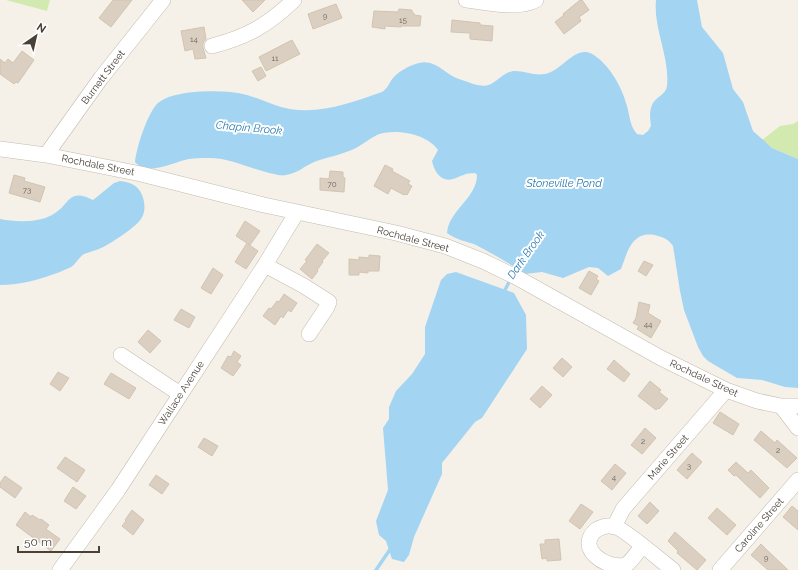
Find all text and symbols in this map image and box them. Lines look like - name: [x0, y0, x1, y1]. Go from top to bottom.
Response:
- house number: 9: [323, 11, 328, 21]
- house number: 15: [399, 15, 408, 25]
- north arrow: [16, 16, 56, 56]
- text: N: [34, 20, 48, 36]
- house number: 14: [190, 34, 199, 44]
- street label: Burnett Street: [79, 47, 127, 106]
- house number: 11: [272, 53, 279, 63]
- water label: Chapin Brook: [215, 119, 283, 137]
- street label: Rochdale Street: [61, 153, 136, 178]
- water label: Stoneville Pond: [525, 177, 602, 190]
- house number: 70: [327, 179, 337, 189]
- house number: 73: [23, 185, 31, 195]
- street label: Rochdale Street: [376, 224, 451, 254]
- water label: Dark Brook: [505, 228, 547, 282]
- house number: 44: [644, 319, 653, 329]
- street label: Rochdale Street: [668, 357, 741, 399]
- street label: Wallace Avenue: [156, 358, 206, 427]
- street label: Marie Street: [645, 432, 691, 482]
- house number: 2: [641, 436, 645, 446]
- house number: 2: [776, 445, 780, 455]
- house number: 3: [687, 461, 691, 471]
- house number: 4: [612, 472, 617, 482]
- street label: Caroline Street: [732, 495, 786, 554]
- scale bar: [18, 528, 99, 554]
- text: 50 m: [24, 535, 52, 549]
- house number: 9: [764, 553, 769, 563]

